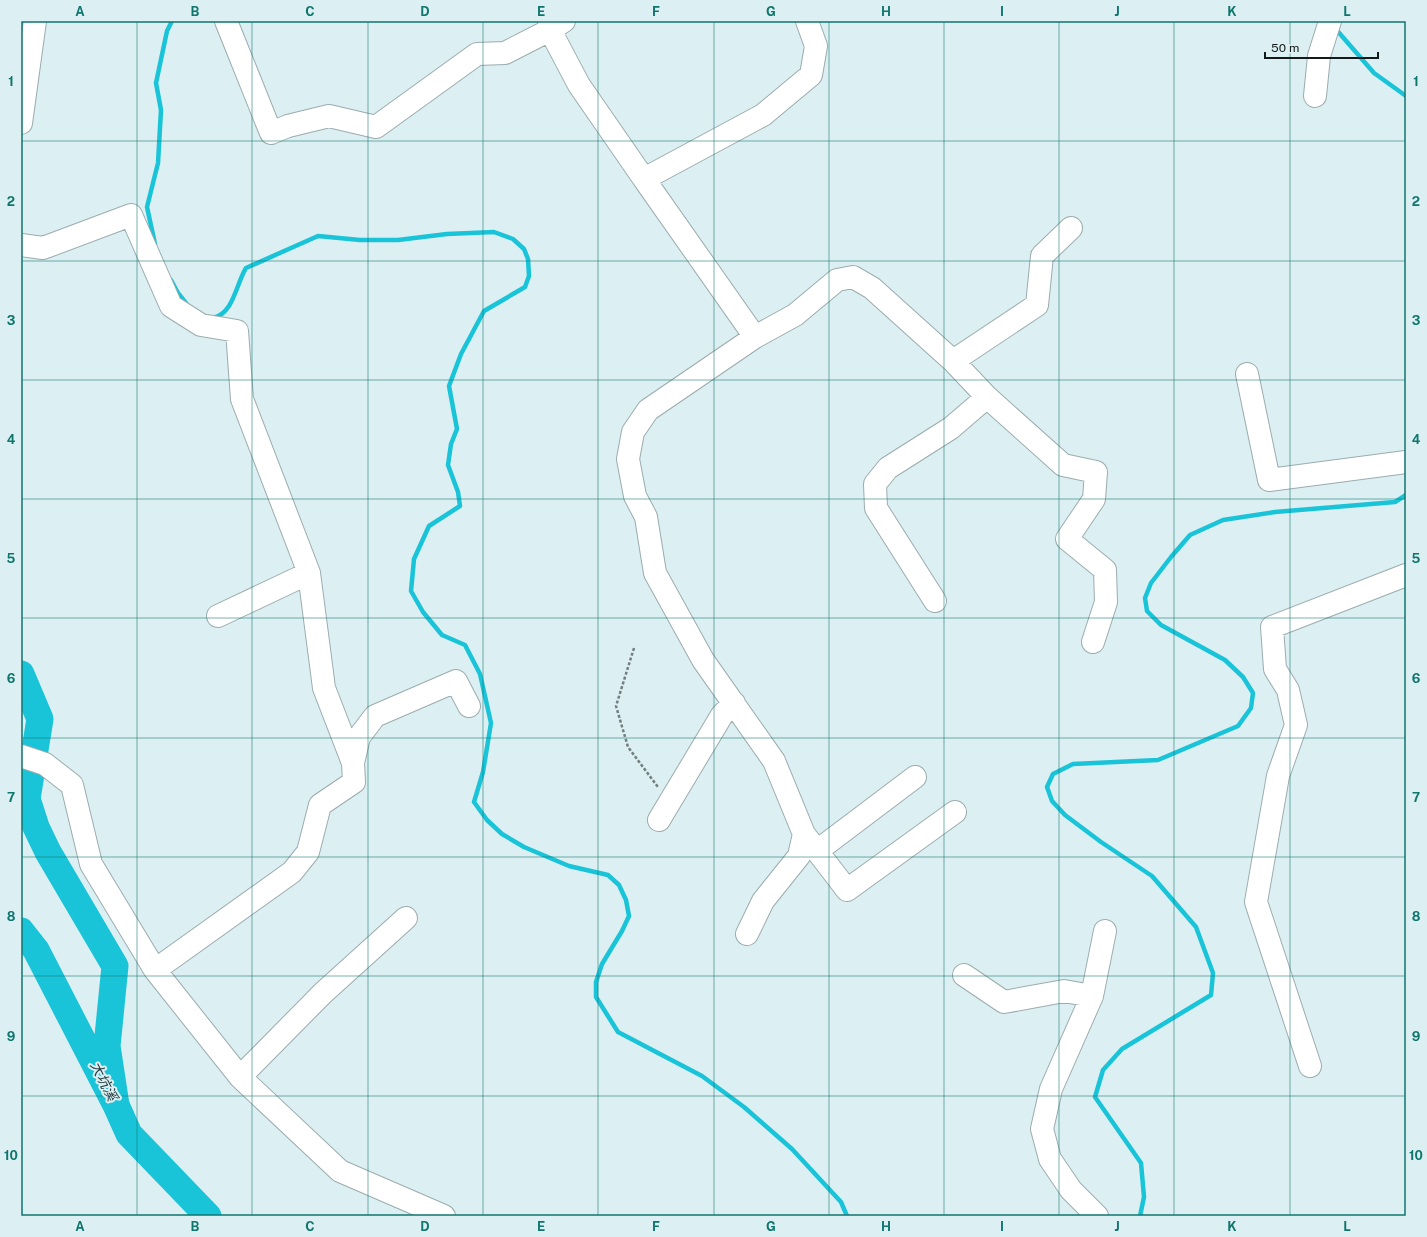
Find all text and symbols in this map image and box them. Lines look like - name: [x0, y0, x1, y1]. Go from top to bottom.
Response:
- text: A: [75, 4, 85, 19]
- text: B: [191, 4, 200, 19]
- text: C: [305, 4, 315, 19]
- text: D: [420, 4, 430, 19]
- text: E: [537, 4, 545, 19]
- text: F: [652, 4, 660, 19]
- text: G: [766, 4, 776, 19]
- text: H: [881, 4, 891, 19]
- text: I: [1000, 4, 1004, 19]
- text: J: [1114, 4, 1120, 19]
- text: K: [1227, 4, 1237, 19]
- text: L: [1343, 4, 1351, 19]
- scale bar: [1265, 34, 1378, 60]
- text: 50 m: [1271, 41, 1299, 55]
- text: 1: [8, 74, 14, 89]
- text: 1: [1413, 74, 1419, 89]
- text: 2: [7, 194, 15, 209]
- text: 2: [1412, 194, 1420, 209]
- text: 3: [7, 313, 16, 328]
- text: 3: [1412, 313, 1421, 328]
- text: 4: [7, 432, 16, 447]
- text: 4: [1412, 432, 1421, 447]
- text: 5: [7, 551, 16, 566]
- text: 5: [1412, 551, 1421, 566]
- text: 6: [7, 671, 16, 686]
- text: 6: [1412, 671, 1421, 686]
- text: 7: [7, 790, 15, 805]
- text: 7: [1412, 790, 1420, 805]
- text: 8: [7, 909, 16, 924]
- text: 8: [1412, 909, 1421, 924]
- text: 9: [7, 1029, 15, 1044]
- text: 9: [1412, 1029, 1420, 1044]
- water label: 大坑溪: [87, 1059, 122, 1105]
- text: 10: [4, 1148, 18, 1163]
- text: 10: [1409, 1148, 1423, 1163]
- text: A: [75, 1219, 85, 1234]
- text: B: [191, 1219, 200, 1234]
- text: C: [305, 1219, 315, 1234]
- text: D: [420, 1219, 430, 1234]
- text: E: [537, 1219, 545, 1234]
- text: F: [652, 1219, 660, 1234]
- text: G: [766, 1219, 776, 1234]
- text: H: [881, 1219, 891, 1234]
- text: I: [1000, 1219, 1004, 1234]
- text: J: [1114, 1219, 1120, 1234]
- text: K: [1227, 1219, 1237, 1234]
- text: L: [1343, 1219, 1351, 1234]

